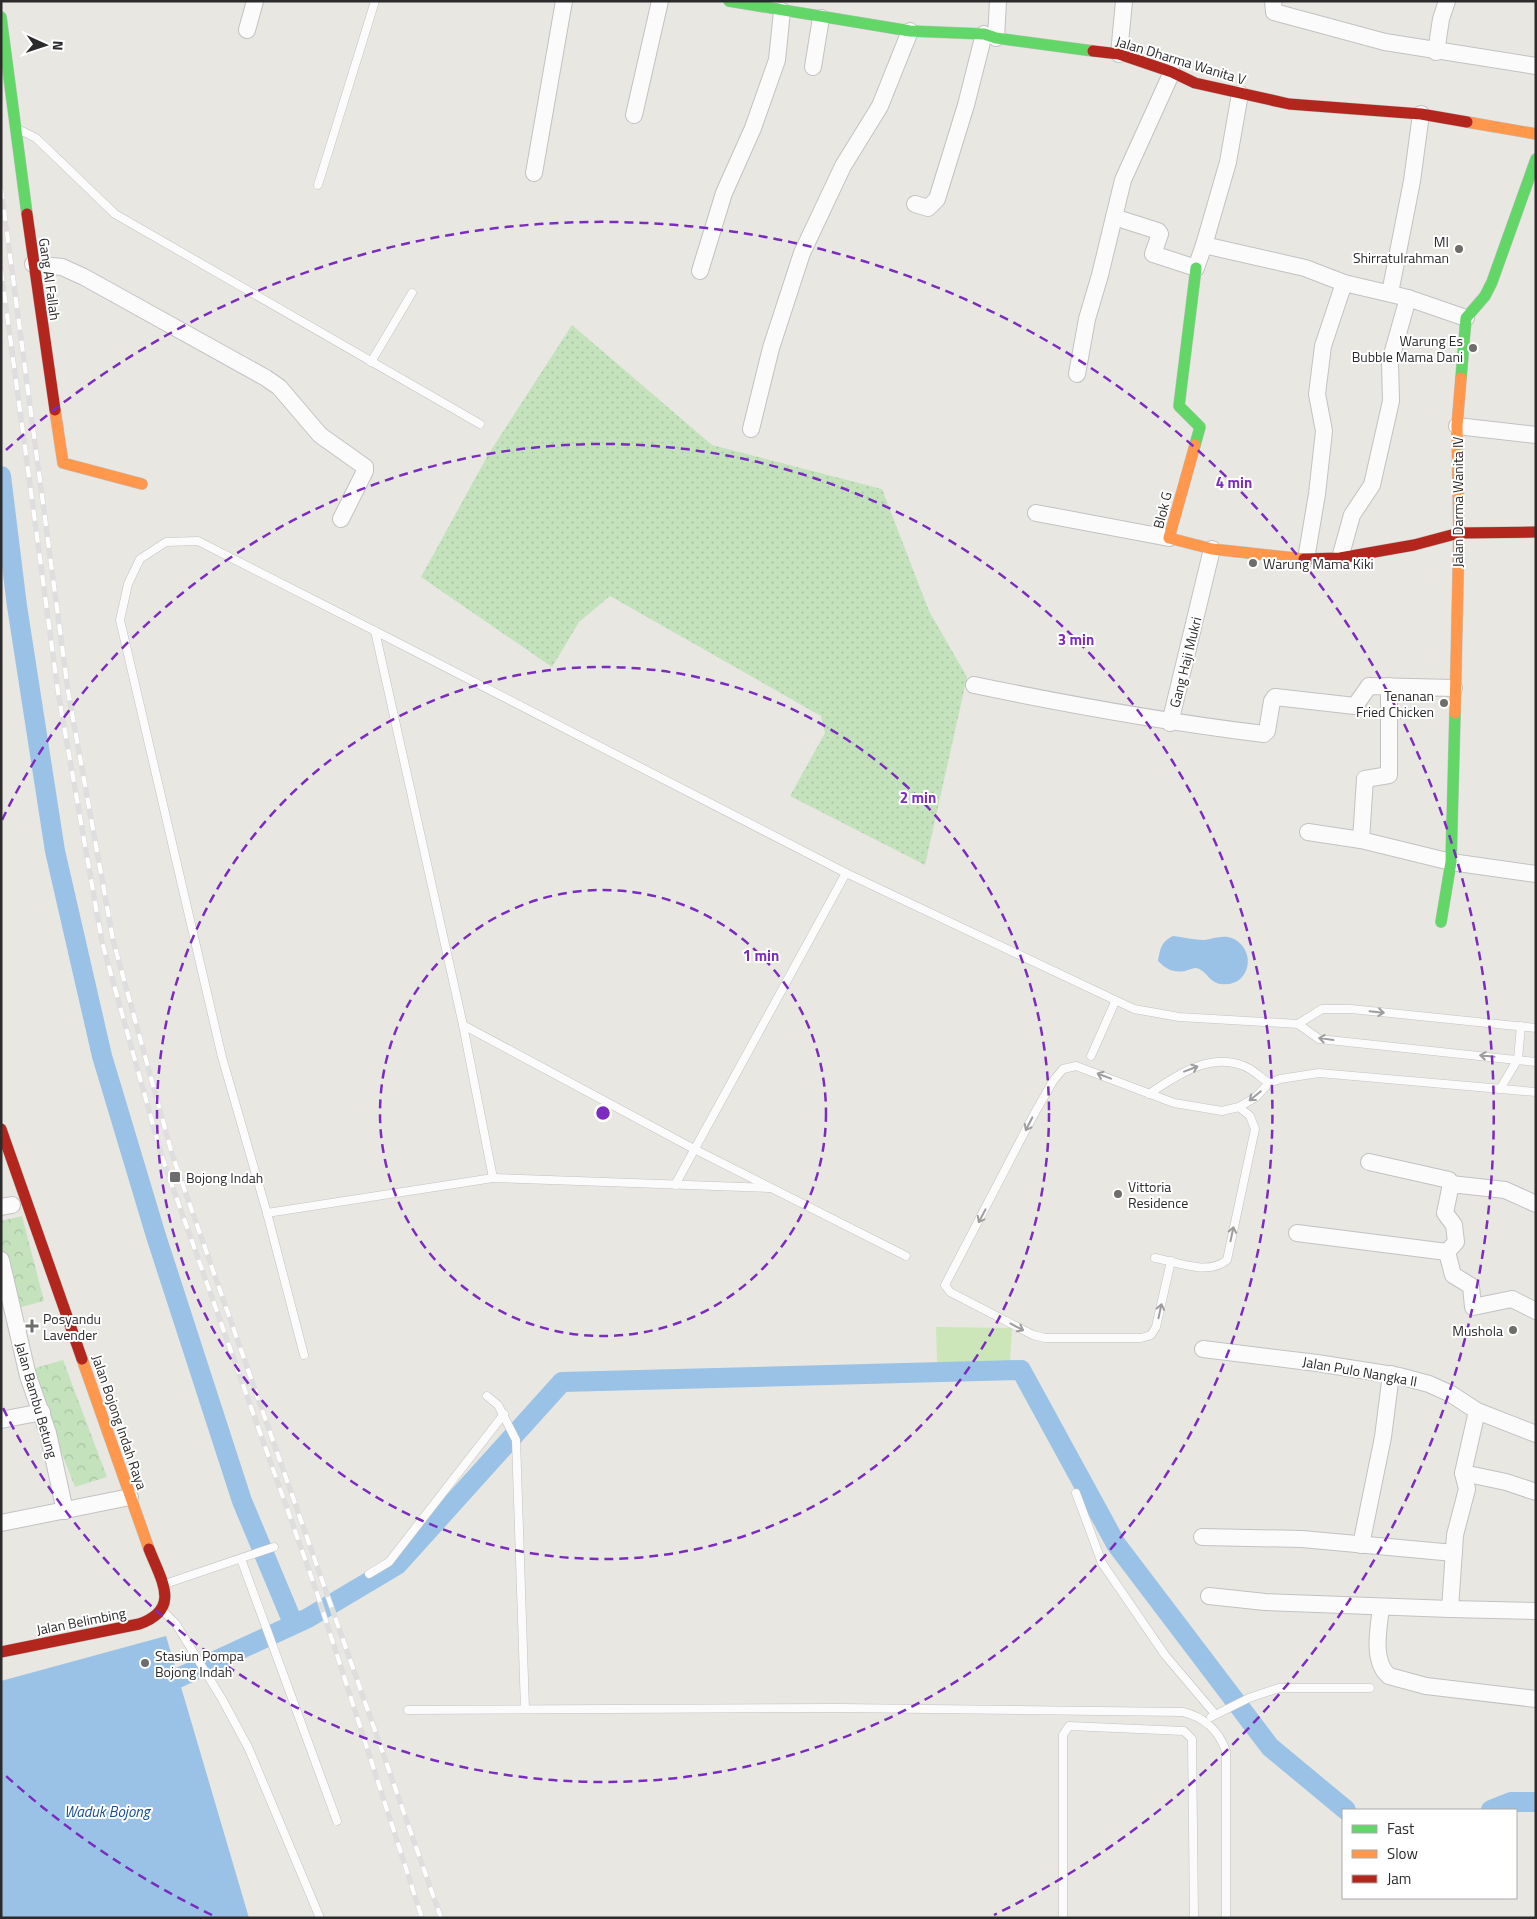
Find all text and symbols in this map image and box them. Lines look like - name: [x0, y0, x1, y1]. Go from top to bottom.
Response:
- north arrow: [20, 20, 70, 70]
- street label: Jalan Dharma Wanita V: [1113, 30, 1249, 90]
- text: N: [48, 40, 69, 51]
- place label: MI Shirratulrahman: [1353, 231, 1449, 268]
- street label: Gang Al Fallah: [34, 236, 66, 322]
- marker: MI Shirratulrahman: [1453, 243, 1465, 255]
- place label: Warung Es Bubble Mama Dani: [1352, 330, 1463, 367]
- marker: Warung Es Bubble Mama Dani: [1467, 342, 1479, 354]
- street label: Jalan Darma Wanita IV: [1447, 437, 1468, 567]
- text: 4 min: [1216, 471, 1252, 494]
- street label: Blok G: [1147, 489, 1177, 531]
- place label: Warung Mama Kiki: [1263, 553, 1374, 574]
- marker: Warung Mama Kiki: [1247, 557, 1259, 569]
- street label: Gang Haji Mukri: [1164, 614, 1206, 710]
- text: 3 min: [1058, 628, 1094, 651]
- place label: Tenanan Fried Chicken: [1356, 685, 1434, 722]
- marker: Tenanan Fried Chicken: [1438, 697, 1450, 709]
- text: 2 min: [900, 786, 936, 809]
- text: 1 min: [743, 944, 779, 967]
- one-way arrow: [1369, 1007, 1385, 1016]
- one-way arrow: [1318, 1034, 1334, 1044]
- one-way arrow: [1480, 1051, 1496, 1061]
- one-way arrow: [1183, 1064, 1198, 1074]
- one-way arrow: [1097, 1071, 1112, 1081]
- one-way arrow: [1248, 1091, 1261, 1102]
- centre of rings: [594, 1104, 612, 1122]
- one-way arrow: [1024, 1116, 1034, 1131]
- place label: Bojong Indah: [186, 1167, 263, 1188]
- marker: Bojong Indah: [168, 1170, 182, 1184]
- place label: Vittoria Residence: [1128, 1176, 1188, 1213]
- marker: Vittoria Residence: [1112, 1188, 1124, 1200]
- one-way arrow: [977, 1208, 987, 1223]
- one-way arrow: [1228, 1227, 1238, 1243]
- one-way arrow: [1156, 1303, 1165, 1319]
- place label: Posyandu Lavender: [43, 1308, 101, 1345]
- marker: Posyandu Lavender: [25, 1319, 39, 1333]
- place label: Mushola: [1452, 1320, 1503, 1341]
- one-way arrow: [1009, 1323, 1024, 1332]
- marker: Mushola: [1507, 1324, 1519, 1336]
- street label: Jalan Bambu Betung: [10, 1340, 64, 1460]
- street label: Jalan Pulo Nangka II: [1301, 1351, 1419, 1391]
- street label: Jalan Bojong Indah Raya: [87, 1352, 153, 1492]
- street label: Jalan Belimbing: [34, 1602, 128, 1640]
- place label: Stasiun Pompa Bojong Indah: [155, 1645, 244, 1682]
- marker: Stasiun Pompa Bojong Indah: [139, 1657, 151, 1669]
- water label: Waduk Bojong: [64, 1800, 152, 1823]
- legend: [1342, 1809, 1517, 1899]
- text: Fast: [1387, 1817, 1415, 1840]
- text: Slow: [1387, 1842, 1418, 1865]
- text: Jam: [1387, 1867, 1411, 1890]

